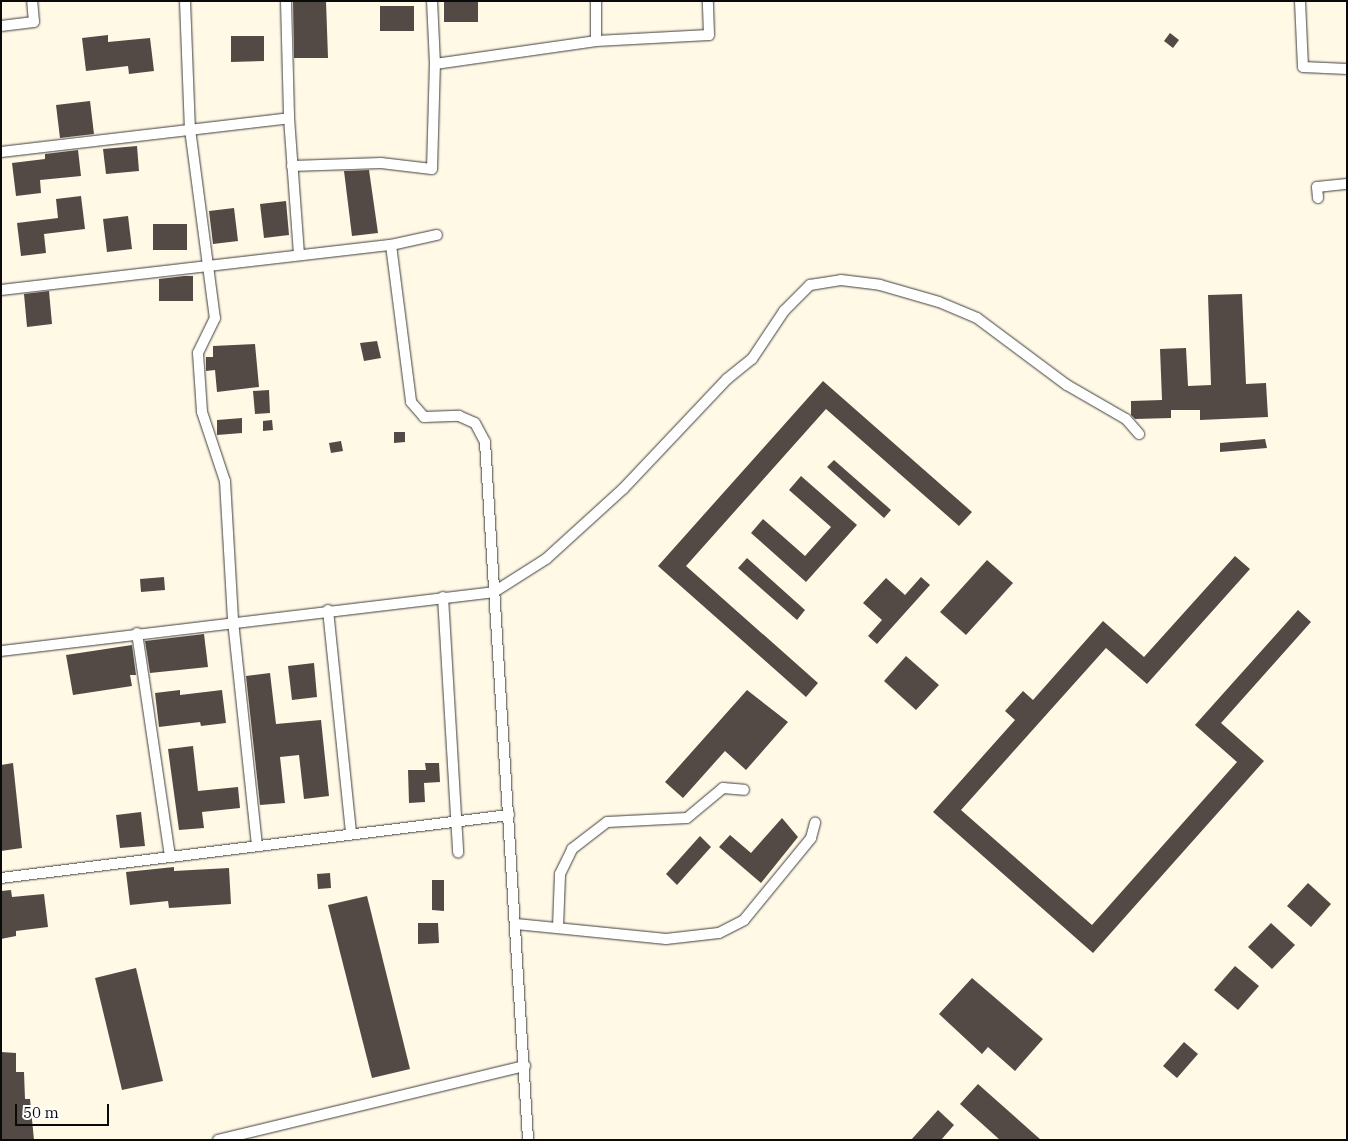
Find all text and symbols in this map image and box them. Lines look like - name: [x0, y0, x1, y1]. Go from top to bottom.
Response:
- scale bar: [18, 1094, 111, 1126]
- text: 50 m: [23, 1103, 59, 1122]

